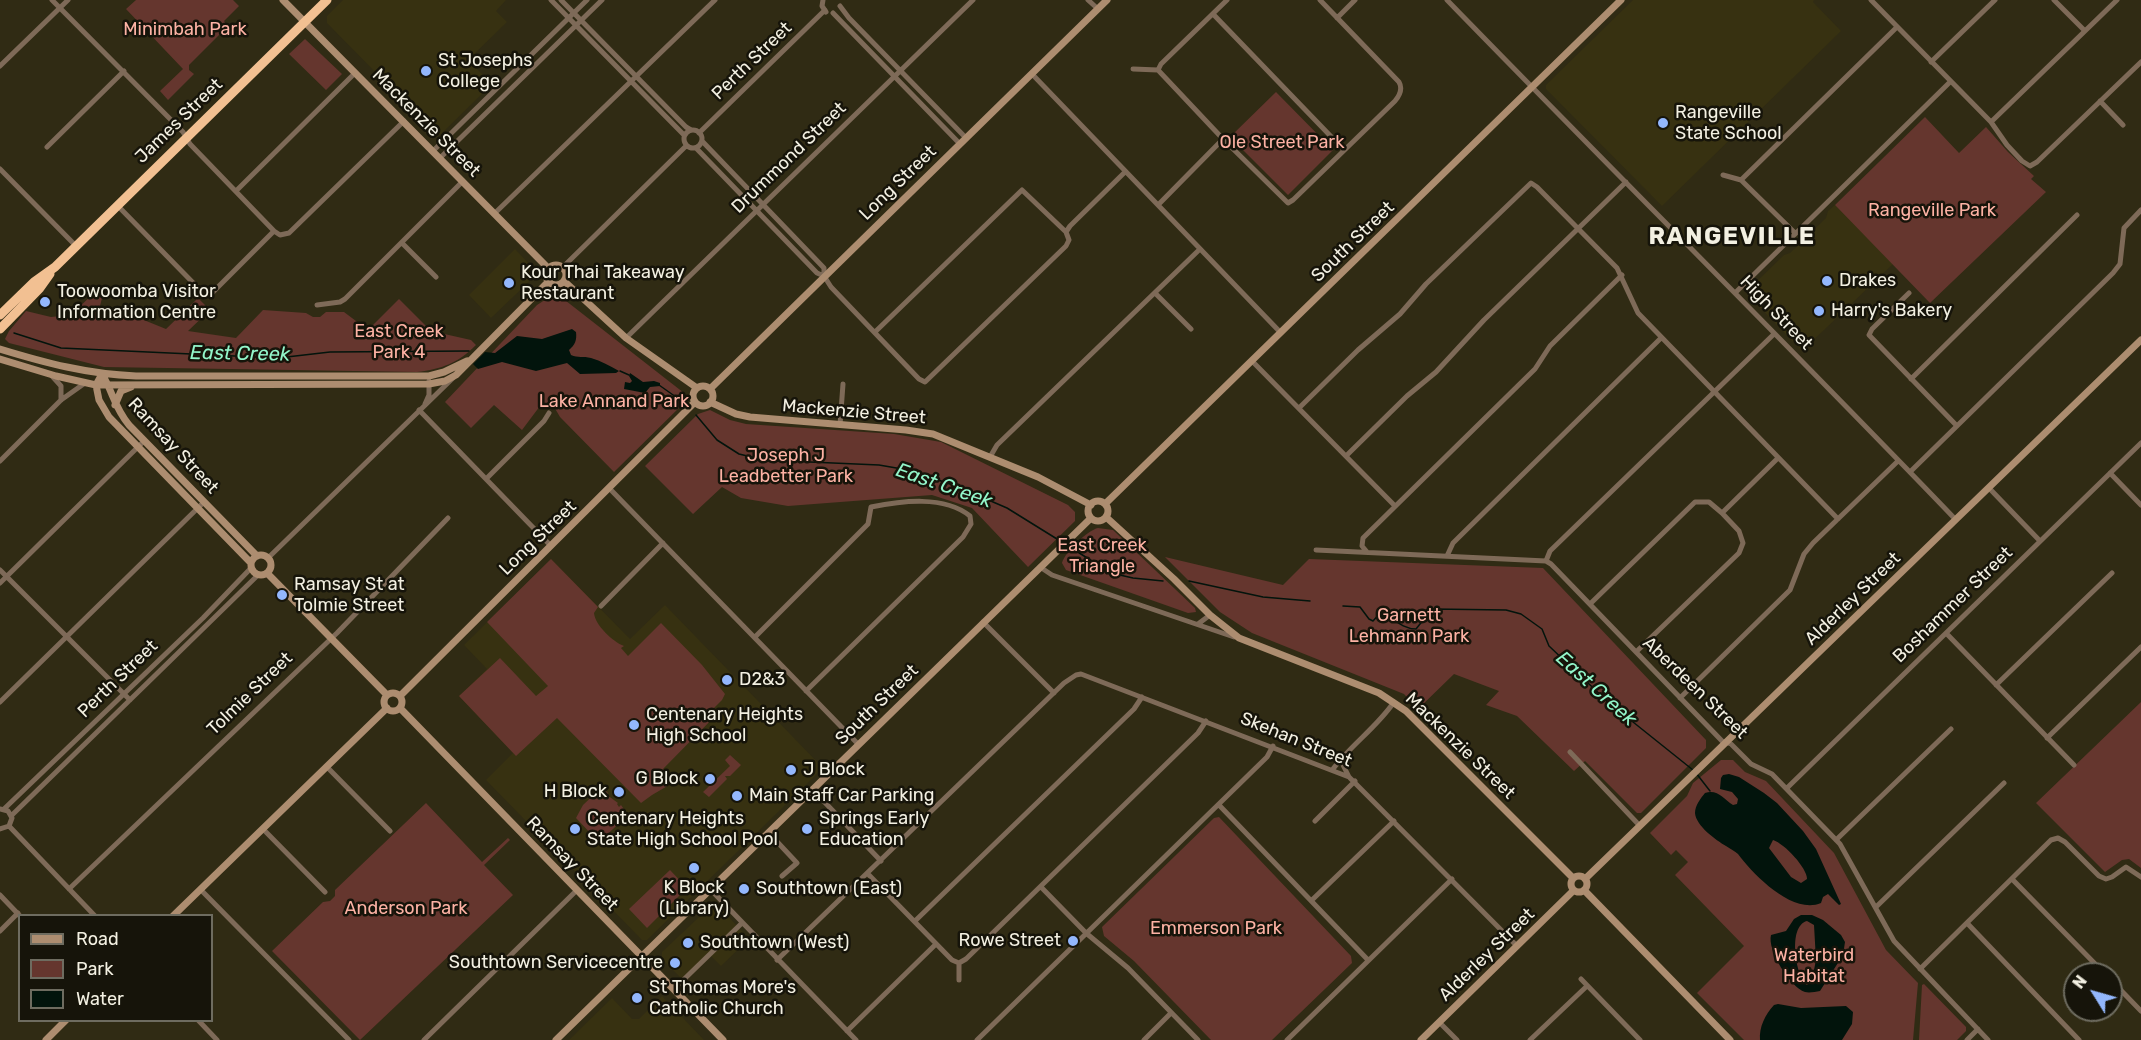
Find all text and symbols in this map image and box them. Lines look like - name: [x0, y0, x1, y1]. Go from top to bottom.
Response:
- street label: Perth Street: [708, 18, 796, 104]
- park label: Minimbah Park: [123, 19, 247, 41]
- place label: St Josephs College: [438, 50, 533, 92]
- street label: Mackenzie Street: [367, 64, 485, 182]
- marker: St Josephs College: [419, 64, 433, 78]
- street label: James Street: [131, 74, 227, 168]
- street label: Drummond Street: [727, 98, 851, 218]
- place label: Rangeville State School: [1675, 102, 1782, 144]
- marker: Rangeville State School: [1656, 116, 1670, 130]
- park label: Ole Street Park: [1220, 132, 1344, 154]
- street label: Long Street: [855, 141, 941, 225]
- street label: South Street: [1307, 197, 1399, 287]
- park label: Rangeville Park: [1868, 200, 1996, 222]
- district label: RANGEVILLE: [1649, 223, 1815, 251]
- place label: Kour Thai Takeaway Restaurant: [521, 262, 685, 304]
- place label: Drakes: [1839, 270, 1896, 292]
- street label: High Street: [1735, 271, 1817, 355]
- marker: Drakes: [1820, 274, 1834, 288]
- marker: Kour Thai Takeaway Restaurant: [502, 276, 516, 290]
- place label: Toowoomba Visitor Information Centre: [57, 281, 216, 324]
- marker: Toowoomba Visitor Information Centre: [38, 295, 52, 309]
- place label: Harry's Bakery: [1831, 300, 1952, 322]
- marker: Harry's Bakery: [1812, 304, 1826, 318]
- park label: East Creek Park 4: [354, 321, 444, 364]
- water label: East Creek: [190, 341, 290, 367]
- park label: Lake Annand Park: [539, 391, 689, 413]
- street label: Ramsay Street: [123, 394, 223, 498]
- street label: Mackenzie Street: [781, 395, 927, 429]
- park label: Joseph J Leadbetter Park: [719, 445, 853, 488]
- water label: East Creek: [893, 458, 995, 514]
- street label: Long Street: [495, 496, 581, 580]
- park label: East Creek Triangle: [1057, 535, 1147, 578]
- street label: Boshammer Street: [1889, 542, 2017, 668]
- street label: Alderley Street: [1801, 548, 1905, 650]
- place label: Ramsay St at Tolmie Street: [294, 574, 405, 616]
- marker: Ramsay St at Tolmie Street: [275, 588, 289, 602]
- park label: Garnett Lehmann Park: [1349, 605, 1469, 648]
- street label: Aberdeen Street: [1638, 632, 1752, 744]
- street label: Perth Street: [74, 636, 162, 722]
- water label: East Creek: [1551, 647, 1641, 731]
- street label: Tolmie Street: [203, 648, 297, 740]
- street label: South Street: [831, 660, 923, 750]
- place label: D2&3: [739, 669, 785, 691]
- marker: D2&3: [720, 673, 734, 687]
- street label: Mackenzie Street: [1401, 688, 1519, 804]
- place label: Centenary Heights High School: [646, 704, 803, 746]
- street label: Skehan Street: [1237, 708, 1355, 772]
- marker: Centenary Heights High School: [627, 718, 641, 732]
- place label: J Block: [803, 759, 865, 781]
- marker: J Block: [784, 763, 798, 777]
- place label: G Block: [635, 768, 698, 790]
- marker: G Block: [703, 772, 717, 786]
- place label: H Block: [544, 781, 607, 803]
- marker: H Block: [612, 785, 626, 799]
- place label: Main Staff Car Parking: [749, 785, 934, 807]
- marker: Main Staff Car Parking: [730, 789, 744, 803]
- place label: Centenary Heights State High School Pool: [587, 808, 778, 850]
- place label: Springs Early Education: [819, 808, 929, 850]
- street label: Ramsay Street: [522, 812, 622, 916]
- marker: Centenary Heights State High School Pool: [568, 822, 582, 836]
- marker: Springs Early Education: [800, 822, 814, 836]
- marker: K Block (Library): [687, 861, 701, 875]
- place label: K Block (Library): [659, 877, 729, 920]
- place label: Southtown (East): [756, 878, 902, 900]
- marker: Southtown (East): [737, 882, 751, 896]
- park label: Anderson Park: [345, 898, 467, 920]
- street label: Alderley Street: [1435, 904, 1539, 1006]
- legend: [18, 914, 213, 1022]
- park label: Emmerson Park: [1150, 918, 1282, 940]
- text: Road: [76, 928, 119, 950]
- place label: Rowe Street: [959, 930, 1061, 952]
- place label: Southtown (West): [700, 932, 849, 954]
- marker: Rowe Street: [1066, 934, 1080, 948]
- marker: Southtown (West): [681, 936, 695, 950]
- park label: Waterbird Habitat: [1774, 945, 1854, 988]
- place label: Southtown Servicecentre: [449, 952, 663, 974]
- marker: Southtown Servicecentre: [668, 956, 682, 970]
- text: Park: [76, 958, 113, 980]
- north arrow: [2063, 962, 2123, 1022]
- text: N: [2069, 972, 2091, 992]
- place label: St Thomas More's Catholic Church: [649, 977, 796, 1020]
- text: Water: [76, 988, 124, 1010]
- marker: St Thomas More's Catholic Church: [630, 991, 644, 1005]

